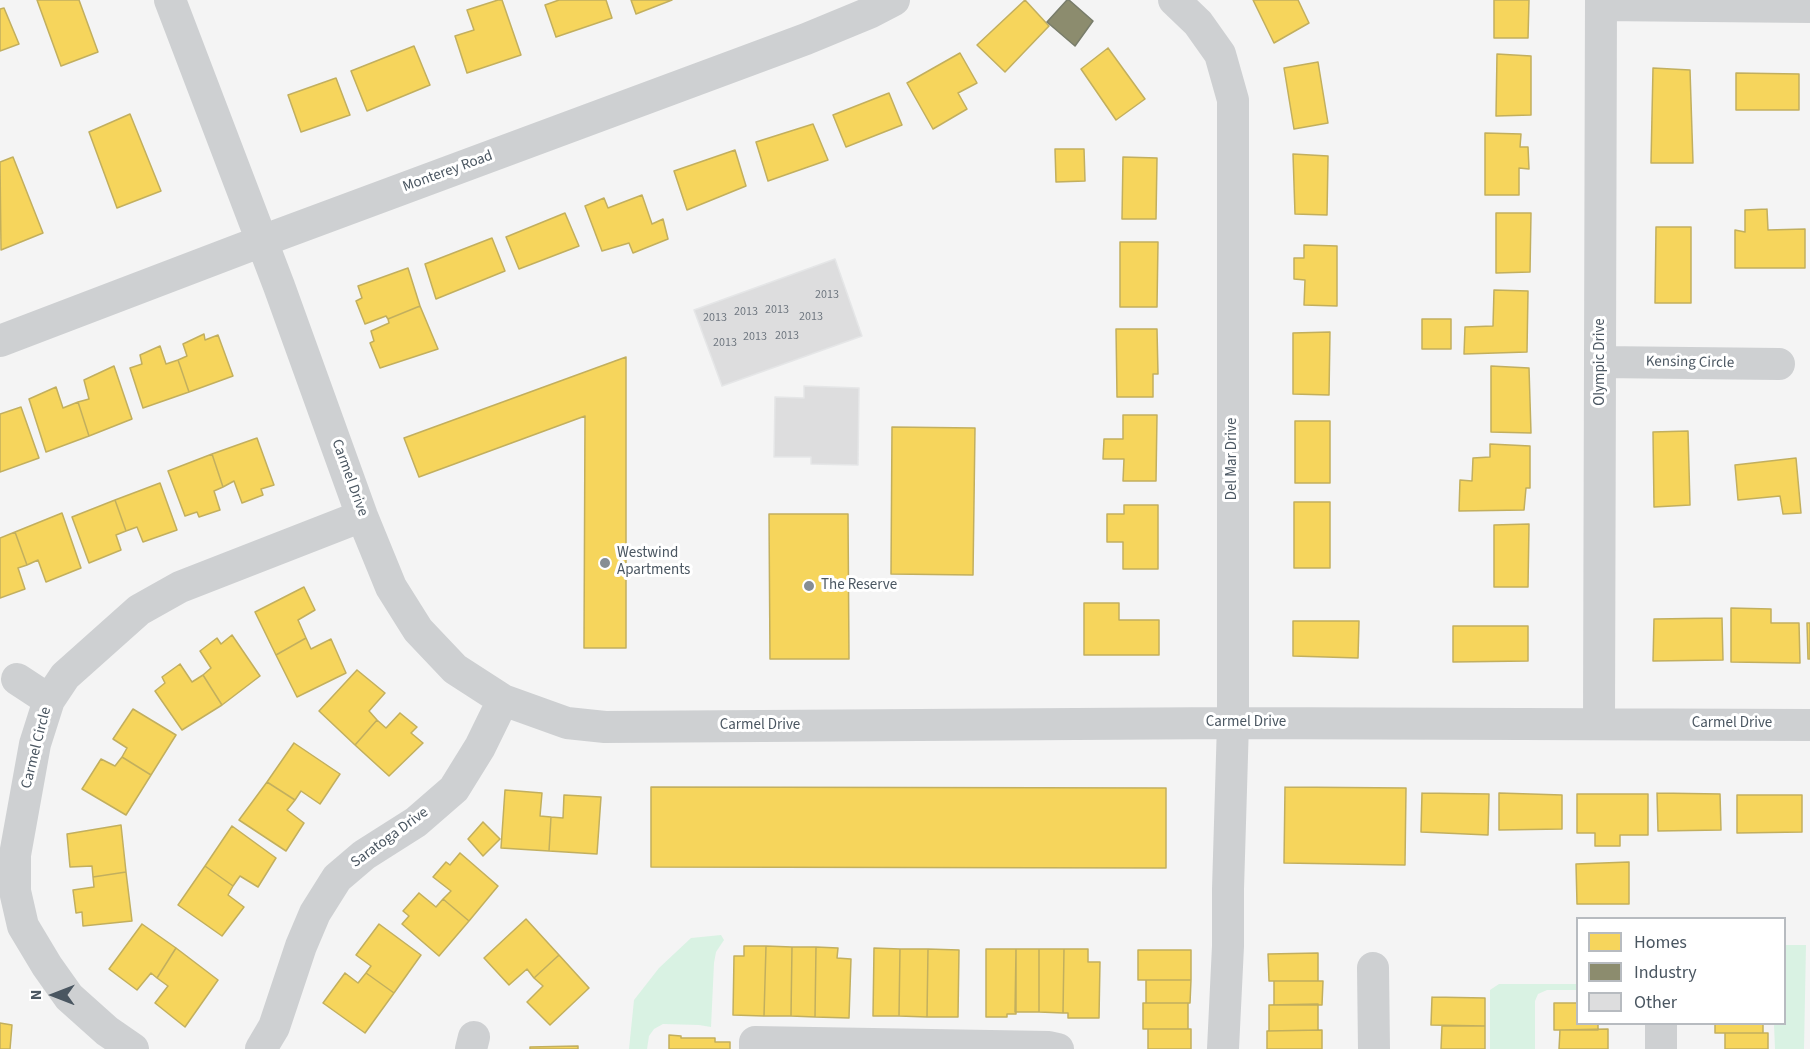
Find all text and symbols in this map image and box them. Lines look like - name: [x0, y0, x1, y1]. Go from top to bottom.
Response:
- street label: Monterey Road: [401, 147, 495, 197]
- house number: 2013: [815, 288, 839, 302]
- house number: 2013: [765, 303, 789, 317]
- house number: 2013: [734, 305, 758, 319]
- house number: 2013: [799, 310, 823, 324]
- house number: 2013: [703, 311, 727, 325]
- street label: Olympic Drive: [1592, 318, 1610, 406]
- house number: 2013: [775, 329, 799, 343]
- house number: 2013: [743, 330, 767, 344]
- house number: 2013: [713, 336, 737, 350]
- street label: Kensing Circle: [1646, 353, 1734, 373]
- street label: Del Mar Drive: [1224, 418, 1242, 500]
- street label: Carmel Drive: [327, 437, 371, 519]
- place label: Westwind Apartments: [617, 545, 690, 580]
- marker: Westwind Apartments: [598, 556, 612, 570]
- place label: The Reserve: [821, 577, 897, 595]
- marker: The Reserve: [802, 579, 816, 593]
- street label: Carmel Circle: [18, 705, 56, 791]
- street label: Carmel Drive: [1206, 714, 1286, 732]
- street label: Carmel Drive: [1692, 715, 1772, 733]
- street label: Carmel Drive: [720, 717, 800, 735]
- street label: Saratoga Drive: [348, 804, 432, 872]
- legend: [1576, 917, 1786, 1025]
- text: Homes: [1634, 930, 1687, 955]
- text: Industry: [1634, 960, 1697, 985]
- north arrow: [24, 965, 84, 1025]
- text: N: [25, 990, 47, 1000]
- text: Other: [1634, 990, 1677, 1015]

